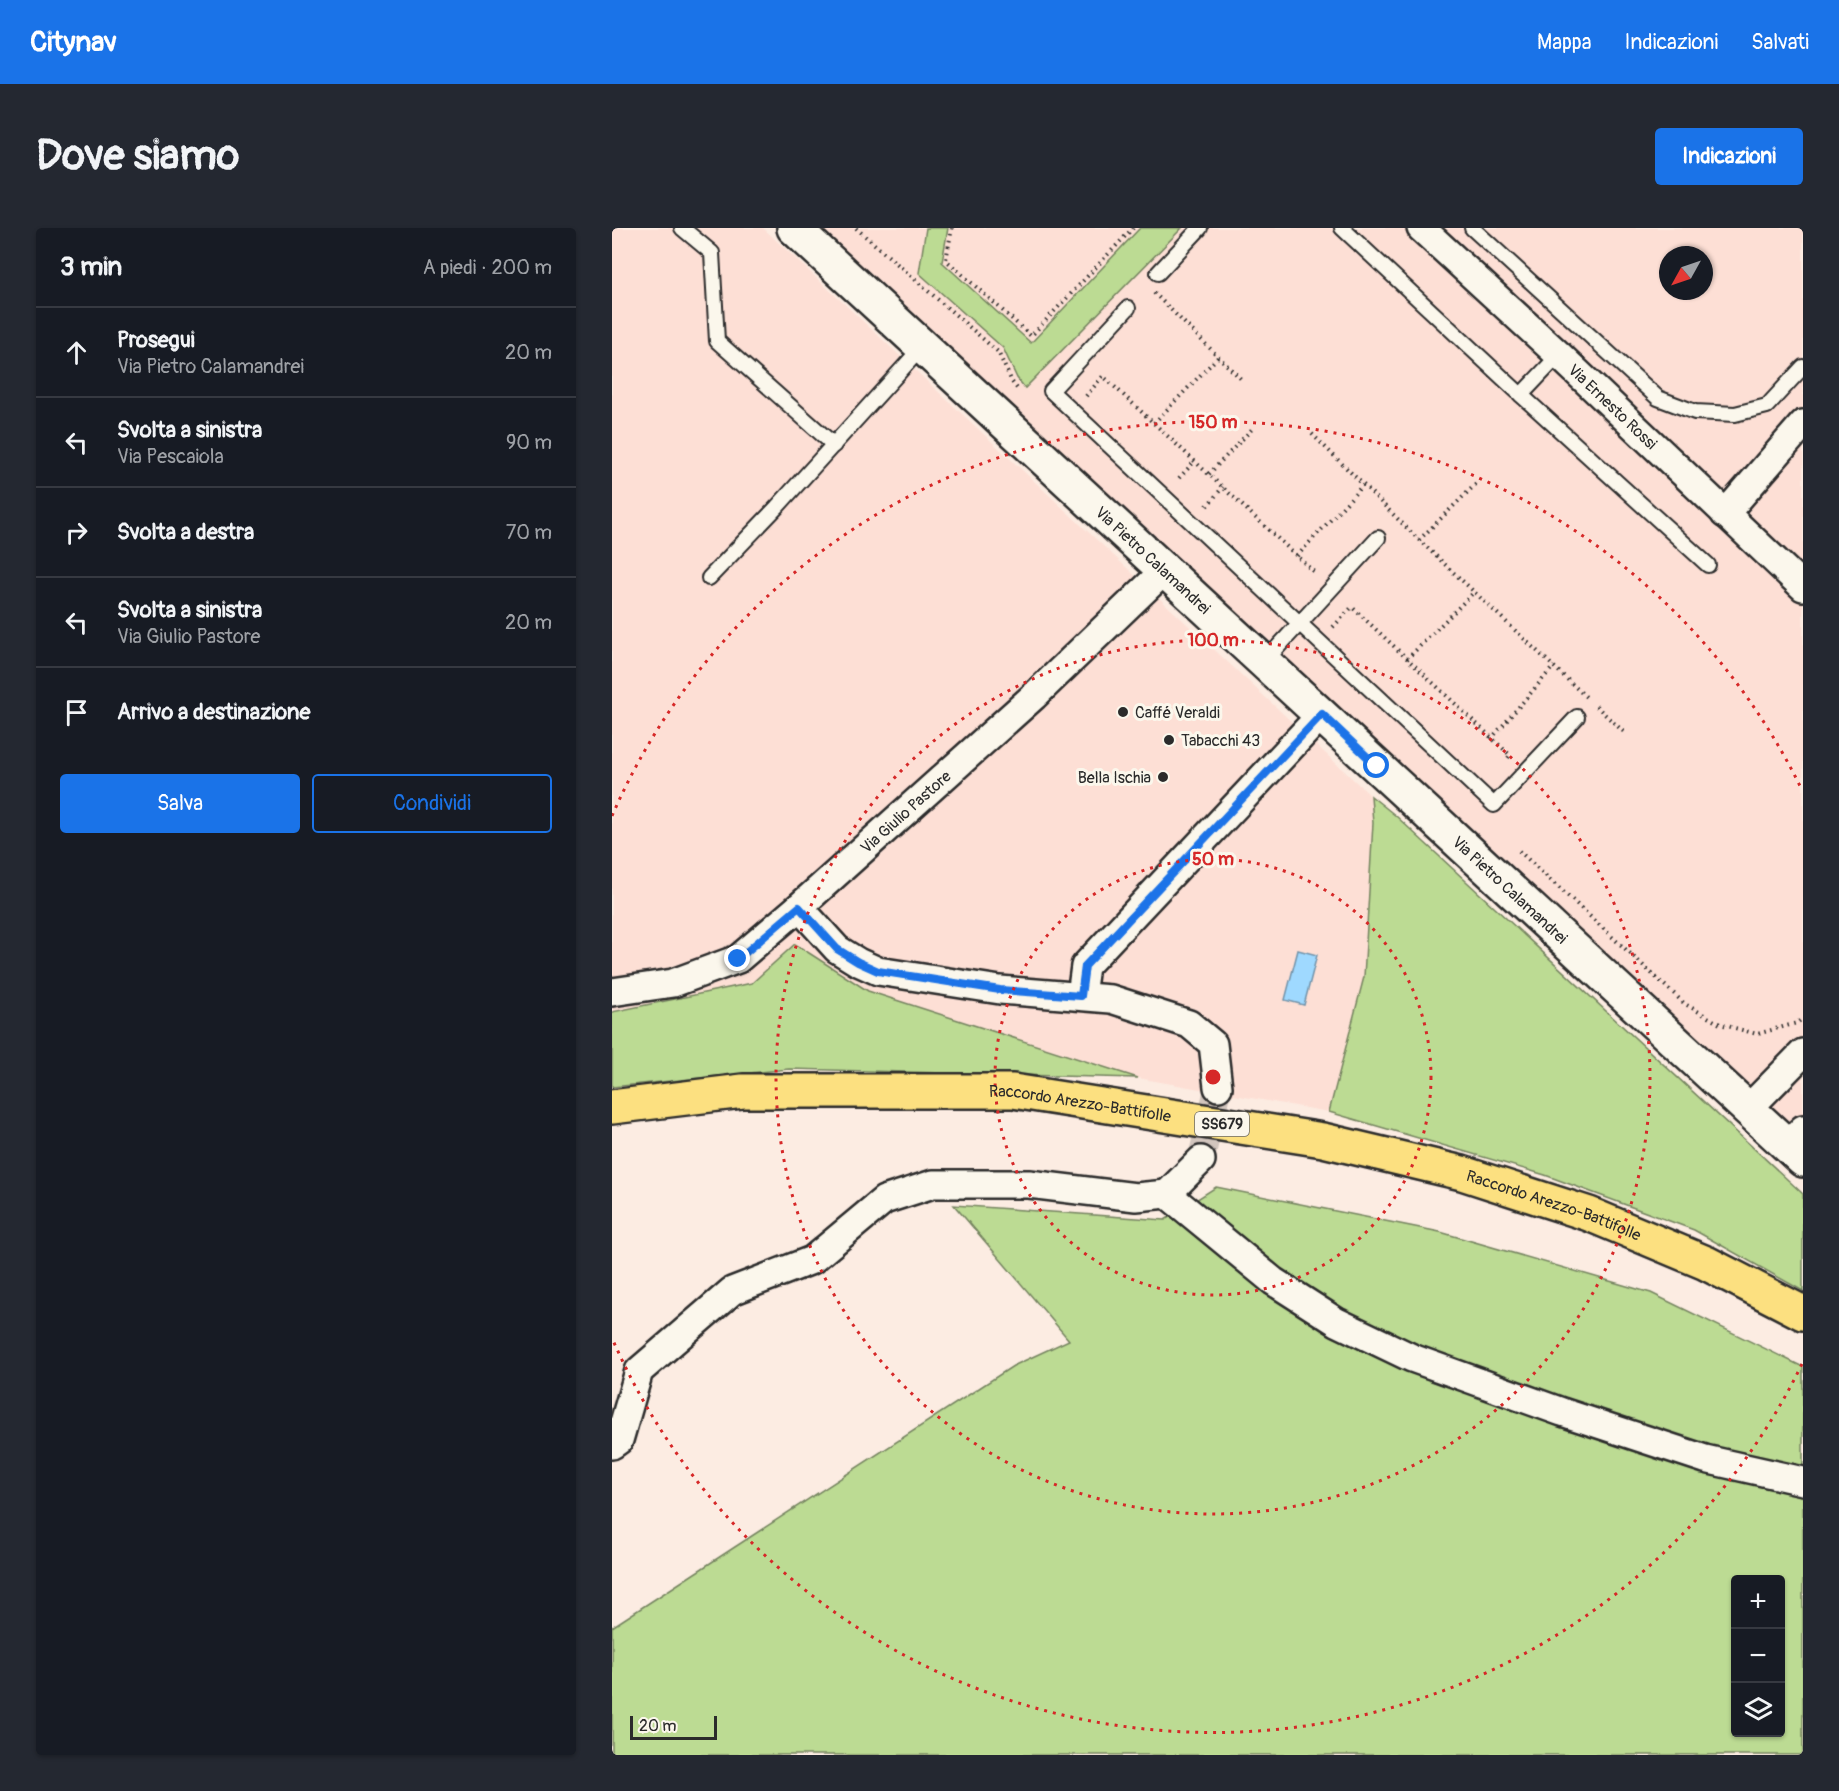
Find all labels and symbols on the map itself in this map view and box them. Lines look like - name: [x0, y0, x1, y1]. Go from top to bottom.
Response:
- north arrow: [1659, 246, 1713, 300]
- street label: Via Ernesto Rossi: [1564, 360, 1661, 454]
- text: 150 m: [1189, 411, 1238, 434]
- street label: Via Pietro Calamandrei: [1091, 502, 1214, 619]
- text: 100 m: [1187, 629, 1239, 652]
- place label: Caffé Veraldi: [1135, 703, 1220, 723]
- marker: Caffé Veraldi: [1116, 705, 1130, 719]
- place label: Tabacchi 43: [1181, 731, 1260, 751]
- marker: Tabacchi 43: [1162, 733, 1176, 747]
- route start: [1363, 752, 1389, 778]
- street label: Via Giulio Pastore: [857, 766, 955, 858]
- place label: Bella Ischia: [1078, 768, 1151, 788]
- marker: Bella Ischia: [1156, 770, 1170, 784]
- street label: Via Pietro Calamandrei: [1448, 832, 1571, 949]
- text: 50 m: [1192, 848, 1234, 871]
- route end: [724, 945, 750, 971]
- centre of rings: [1203, 1067, 1223, 1087]
- street label: Raccordo Arezzo-Battifolle: [989, 1082, 1173, 1127]
- road number: SS679: [1195, 1112, 1249, 1136]
- street label: Raccordo Arezzo-Battifolle: [1464, 1166, 1644, 1246]
- scale bar: [630, 1713, 717, 1740]

